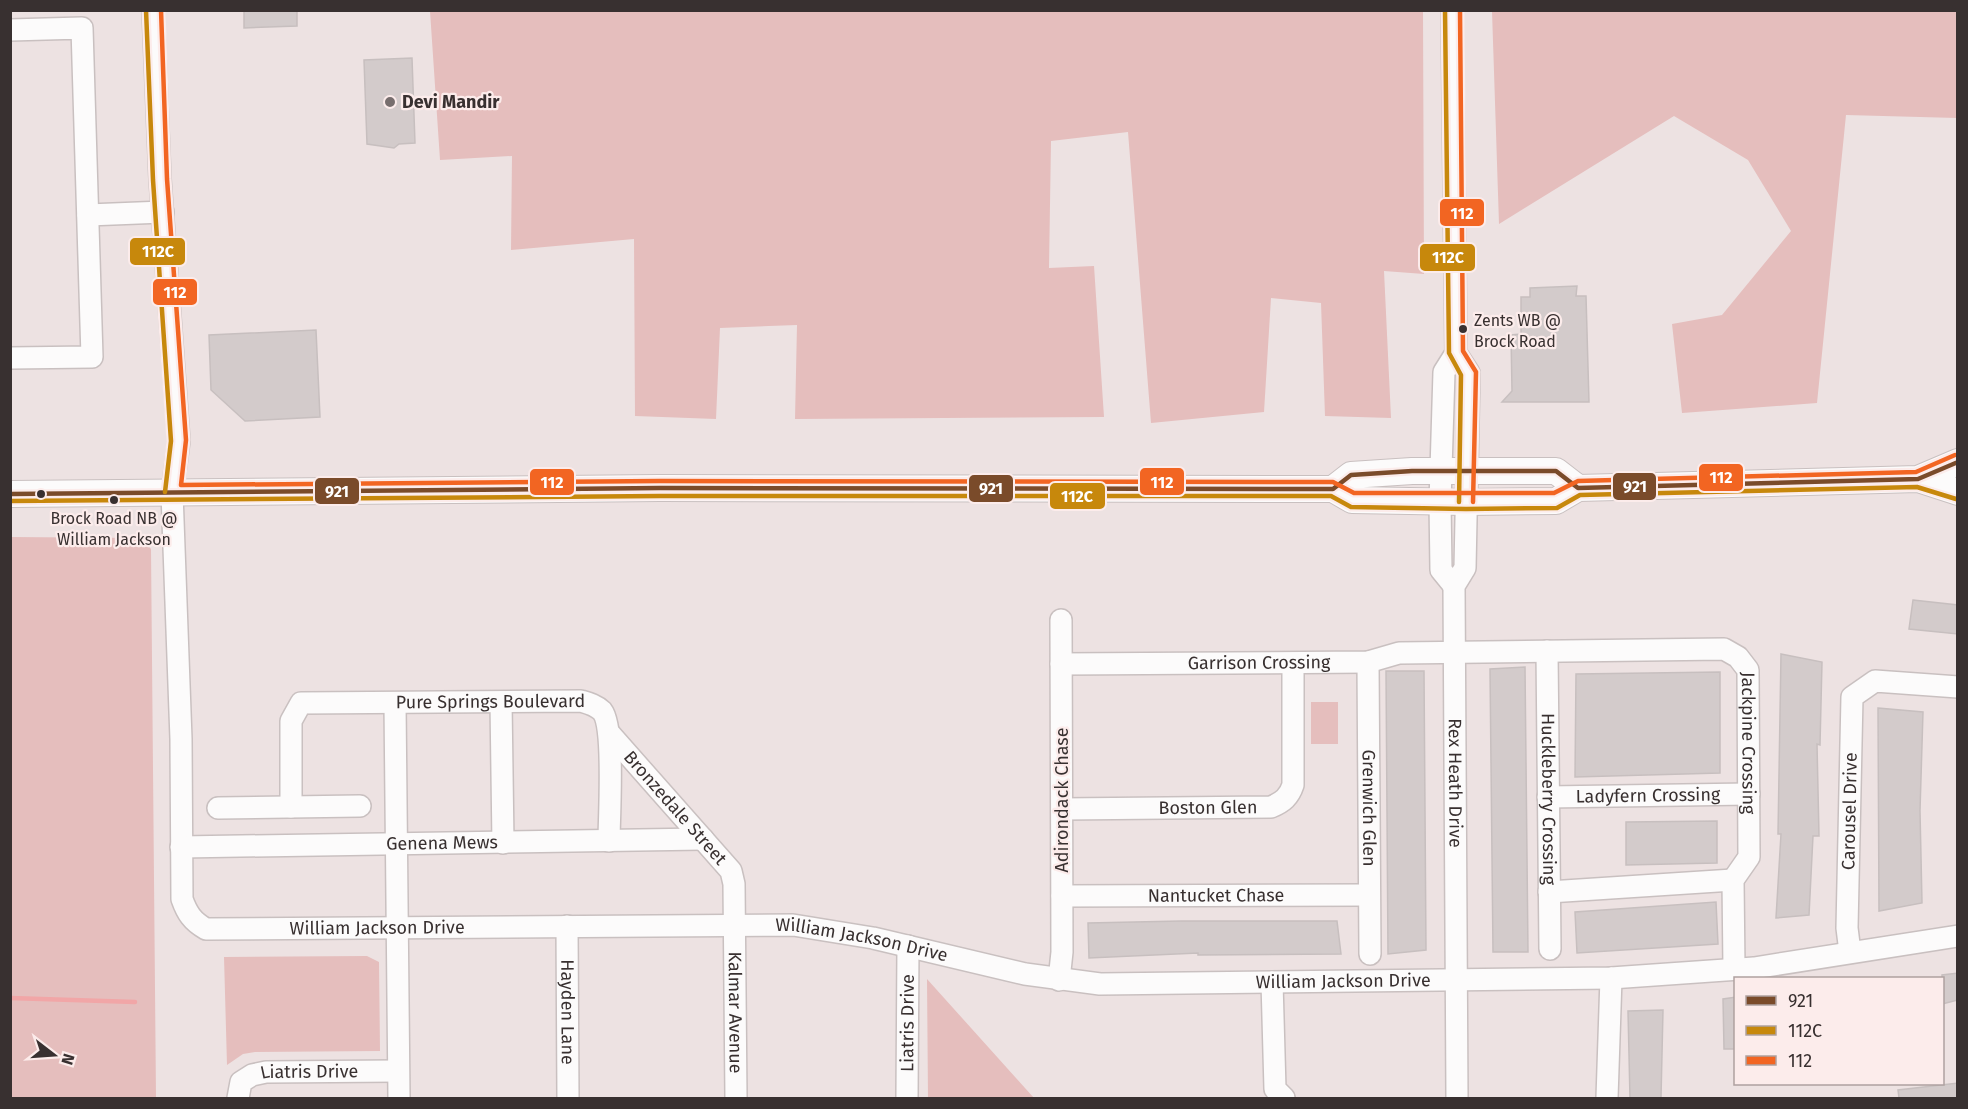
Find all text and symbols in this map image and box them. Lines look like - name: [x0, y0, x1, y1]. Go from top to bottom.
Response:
- place label: Devi Mandir: [402, 91, 500, 113]
- marker: Devi Mandir: [383, 95, 397, 109]
- line badge: 112: [1439, 198, 1485, 227]
- text: 112: [1451, 204, 1473, 223]
- line badge: 112C: [129, 237, 186, 266]
- text: 112C: [142, 242, 175, 261]
- line badge: 112C: [1419, 243, 1476, 272]
- text: 112C: [1432, 248, 1465, 267]
- line badge: 112: [152, 278, 198, 306]
- text: 112: [164, 283, 186, 302]
- place label: Zents WB @ Brock Road: [1474, 311, 1561, 351]
- marker: Zents WB @ Brock Road: [1457, 323, 1469, 335]
- line badge: 112: [1698, 463, 1744, 492]
- line badge: 112: [1139, 467, 1185, 496]
- line badge: 112: [529, 468, 575, 496]
- text: 112: [1710, 468, 1732, 487]
- line badge: 921: [1612, 472, 1657, 501]
- text: 112: [541, 473, 563, 492]
- text: 112: [1151, 473, 1173, 492]
- line badge: 921: [968, 474, 1014, 503]
- line badge: 921: [314, 477, 360, 505]
- text: 921: [1623, 477, 1647, 496]
- text: 921: [979, 479, 1003, 498]
- text: 921: [325, 482, 349, 501]
- line badge: 112C: [1049, 482, 1106, 510]
- text: 112C: [1061, 487, 1094, 506]
- unlabelled marker: [35, 488, 47, 500]
- marker: Brock Road NB @ William Jackson: [108, 494, 120, 506]
- place label: Brock Road NB @ William Jackson: [50, 509, 178, 549]
- street label: Garrison Crossing: [1188, 651, 1331, 674]
- street label: Jackpine Crossing: [1737, 672, 1760, 815]
- street label: Pure Springs Boulevard: [396, 690, 585, 713]
- street label: Huckleberry Crossing: [1537, 713, 1560, 886]
- street label: Rex Heath Drive: [1444, 718, 1467, 848]
- street label: Adirondack Chase: [1051, 727, 1073, 873]
- street label: Bronzedale Street: [619, 746, 732, 870]
- street label: Grenwich Glen: [1358, 749, 1380, 867]
- street label: Carousel Drive: [1837, 752, 1862, 870]
- street label: Ladyfern Crossing: [1576, 783, 1721, 808]
- street label: Boston Glen: [1158, 796, 1258, 819]
- street label: Genena Mews: [386, 831, 498, 855]
- street label: Nantucket Chase: [1148, 884, 1284, 907]
- street label: William Jackson Drive: [775, 914, 950, 966]
- street label: William Jackson Drive: [289, 916, 465, 939]
- street label: Kalmar Avenue: [724, 951, 747, 1074]
- street label: Hayden Lane: [556, 959, 579, 1065]
- street label: William Jackson Drive: [1255, 969, 1431, 993]
- street label: Liatris Drive: [896, 974, 919, 1072]
- legend: [1734, 977, 1944, 1085]
- text: 921: [1788, 990, 1813, 1012]
- text: 112C: [1788, 1020, 1822, 1042]
- north arrow: [24, 1025, 84, 1085]
- text: 112: [1788, 1050, 1812, 1072]
- text: N: [57, 1051, 79, 1067]
- street label: Liatris Drive: [258, 1060, 358, 1084]

